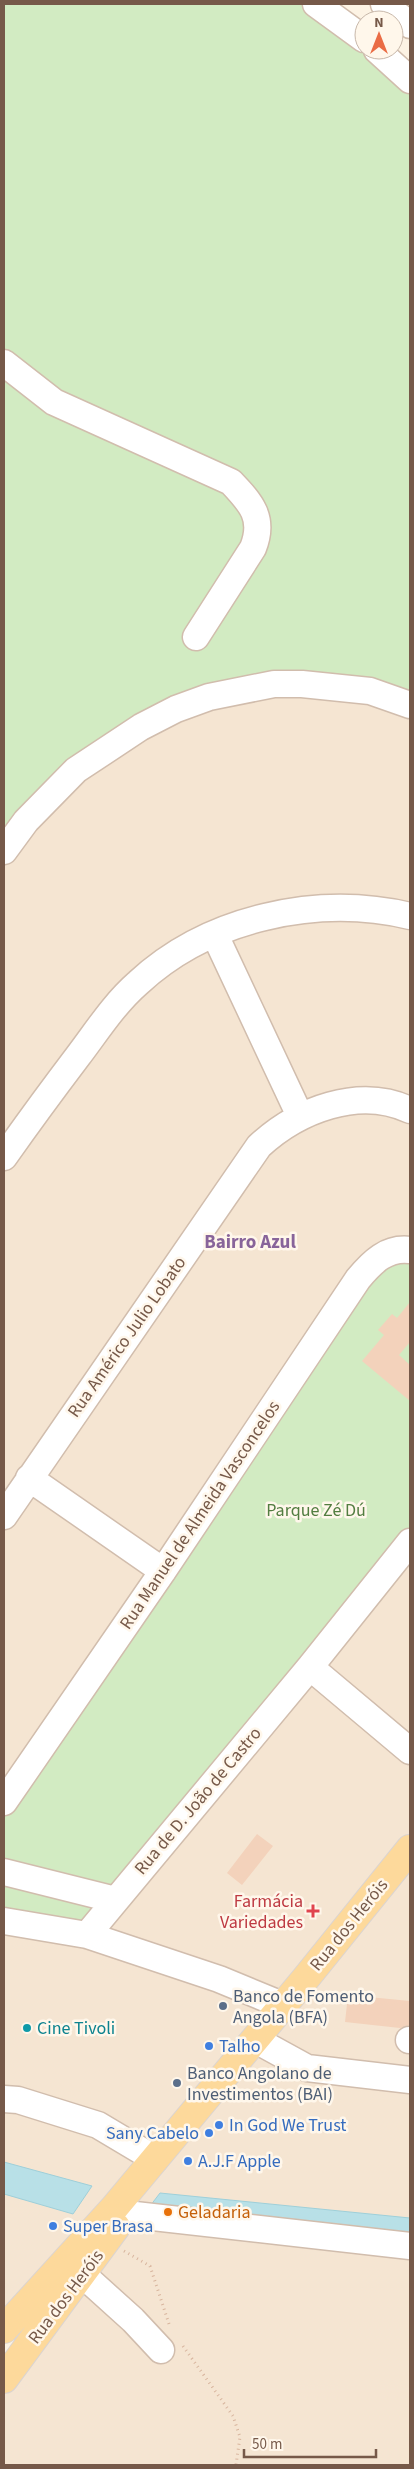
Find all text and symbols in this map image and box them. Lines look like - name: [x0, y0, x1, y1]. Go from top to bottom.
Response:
- north arrow: [354, 10, 404, 60]
- text: N: [374, 13, 384, 33]
- district label: Bairro Azul: [204, 1229, 296, 1256]
- street label: Rua Américo Julio Lobato: [62, 1251, 192, 1423]
- street label: Rua Manuel de Almeida Vasconcelos: [114, 1396, 286, 1634]
- park label: Parque Zé Dú: [266, 1498, 366, 1523]
- street label: Rua de D. João de Castro: [129, 1722, 267, 1880]
- street label: Rua dos Heróis: [304, 1874, 394, 1976]
- place label: Farmácia Variedades: [220, 1889, 303, 1935]
- marker: Farmácia Variedades: [307, 1905, 319, 1917]
- place label: Banco de Fomento Angola (BFA): [233, 1984, 374, 2030]
- marker: Banco de Fomento Angola (BFA): [217, 2000, 229, 2012]
- place label: Cine Tivoli: [37, 2016, 115, 2041]
- marker: Cine Tivoli: [21, 2022, 33, 2034]
- place label: Talho: [219, 2034, 261, 2059]
- marker: Talho: [203, 2040, 215, 2052]
- place label: Banco Angolano de Investimentos (BAI): [187, 2061, 333, 2107]
- marker: Banco Angolano de Investimentos (BAI): [171, 2077, 183, 2089]
- place label: In God We Trust: [229, 2113, 346, 2138]
- marker: In God We Trust: [213, 2119, 225, 2131]
- place label: Sany Cabelo: [106, 2121, 199, 2146]
- marker: Sany Cabelo: [203, 2127, 215, 2139]
- place label: A.J.F Apple: [198, 2149, 281, 2174]
- marker: A.J.F Apple: [182, 2155, 194, 2167]
- place label: Geladaria: [178, 2200, 251, 2225]
- marker: Geladaria: [162, 2206, 174, 2218]
- place label: Super Brasa: [63, 2214, 153, 2239]
- marker: Super Brasa: [47, 2220, 59, 2232]
- street label: Rua dos Heróis: [22, 2245, 110, 2349]
- scale bar: [244, 2426, 376, 2458]
- text: 50 m: [252, 2434, 282, 2455]

